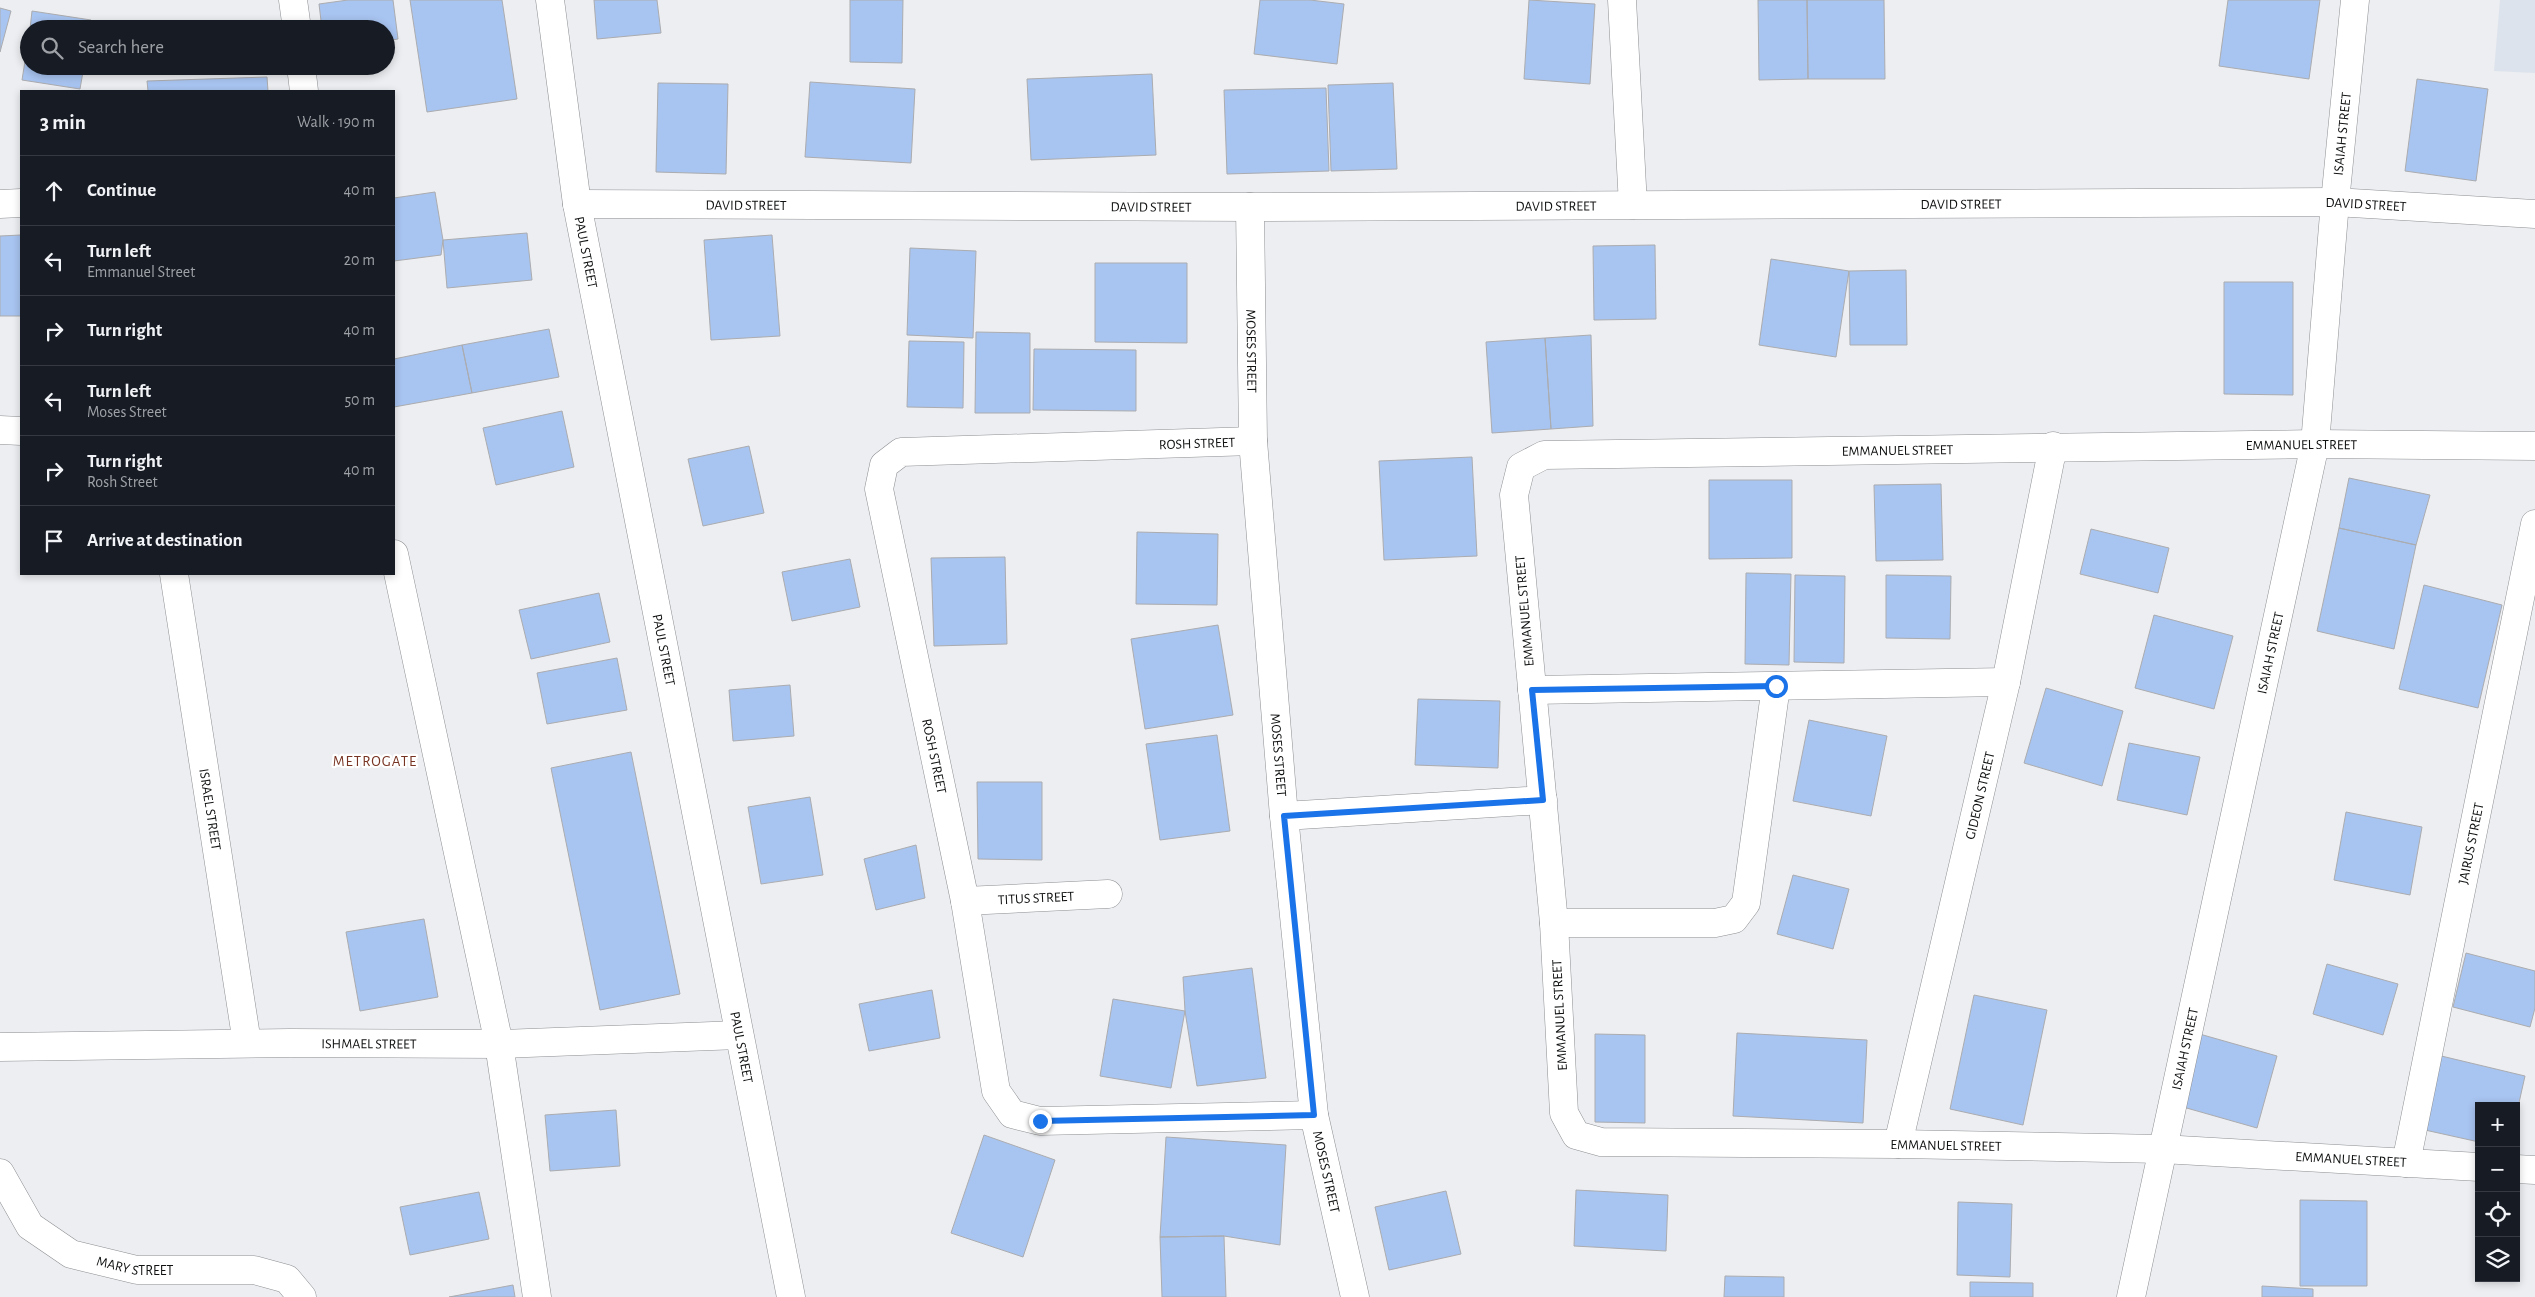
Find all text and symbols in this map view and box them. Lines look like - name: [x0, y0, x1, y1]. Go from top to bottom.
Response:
- search box: [20, 20, 395, 75]
- icon: search: [38, 34, 66, 62]
- text: Search here: [78, 38, 164, 57]
- street label: ISAIAH STREET: [2332, 91, 2354, 176]
- text: 3 min: [40, 112, 86, 133]
- text: Walk · 190 m: [297, 114, 375, 130]
- icon: ahead: [40, 177, 68, 205]
- text: Continue: [87, 181, 156, 200]
- text: 40 m: [343, 182, 375, 198]
- street label: DAVID STREET: [2325, 196, 2407, 214]
- street label: DAVID STREET: [1920, 198, 2002, 212]
- street label: DAVID STREET: [705, 199, 787, 213]
- street label: DAVID STREET: [1515, 199, 1597, 214]
- street label: DAVID STREET: [1110, 200, 1192, 215]
- street label: PAUL STREET: [572, 215, 599, 290]
- text: Turn left: [87, 242, 151, 261]
- icon: left: [40, 247, 68, 275]
- text: 20 m: [344, 252, 375, 268]
- text: Emmanuel Street: [87, 264, 195, 280]
- street label: MOSES STREET: [1243, 309, 1258, 393]
- icon: right: [40, 317, 68, 345]
- text: Turn right: [87, 321, 162, 340]
- text: 40 m: [343, 322, 375, 338]
- text: Turn left: [87, 382, 151, 401]
- icon: left: [40, 387, 68, 415]
- text: 50 m: [344, 392, 375, 408]
- text: Moses Street: [87, 404, 167, 420]
- street label: ROSH STREET: [1159, 436, 1236, 452]
- street label: EMMANUEL STREET: [2246, 438, 2357, 453]
- street label: EMMANUEL STREET: [1842, 443, 1953, 459]
- text: Turn right: [87, 452, 162, 471]
- icon: right: [40, 457, 68, 485]
- text: 40 m: [343, 462, 375, 478]
- text: Rosh Street: [87, 474, 158, 490]
- icon: arrive: [40, 527, 68, 555]
- text: Arrive at destination: [87, 531, 243, 550]
- street label: EMMANUEL STREET: [1513, 555, 1537, 667]
- street label: ISAIAH STREET: [2255, 611, 2287, 695]
- street label: PAUL STREET: [649, 613, 677, 687]
- route start: [1765, 675, 1788, 698]
- street label: MOSES STREET: [1268, 713, 1288, 797]
- street label: ROSH STREET: [919, 718, 948, 795]
- street label: GIDEON STREET: [1963, 750, 1998, 841]
- district label: METROGATE: [333, 754, 417, 769]
- street label: ISRAEL STREET: [196, 767, 223, 851]
- street label: JAIRUS STREET: [2456, 802, 2487, 886]
- street label: TITUS STREET: [997, 890, 1075, 907]
- street label: EMMANUEL STREET: [1550, 959, 1570, 1071]
- street label: ISAIAH STREET: [2170, 1006, 2201, 1091]
- street label: PAUL STREET: [727, 1010, 755, 1085]
- street label: ISHMAEL STREET: [321, 1037, 417, 1052]
- map controls: [2475, 1102, 2520, 1282]
- button: +: [2475, 1102, 2520, 1147]
- route end: [1029, 1110, 1052, 1133]
- street label: MOSES STREET: [1310, 1130, 1342, 1214]
- street label: EMMANUEL STREET: [1890, 1138, 2002, 1154]
- button: −: [2475, 1147, 2520, 1192]
- street label: EMMANUEL STREET: [2295, 1150, 2407, 1170]
- button: locate: [2475, 1192, 2520, 1237]
- button: layers: [2475, 1237, 2520, 1282]
- street label: MARY STREET: [95, 1254, 173, 1278]

